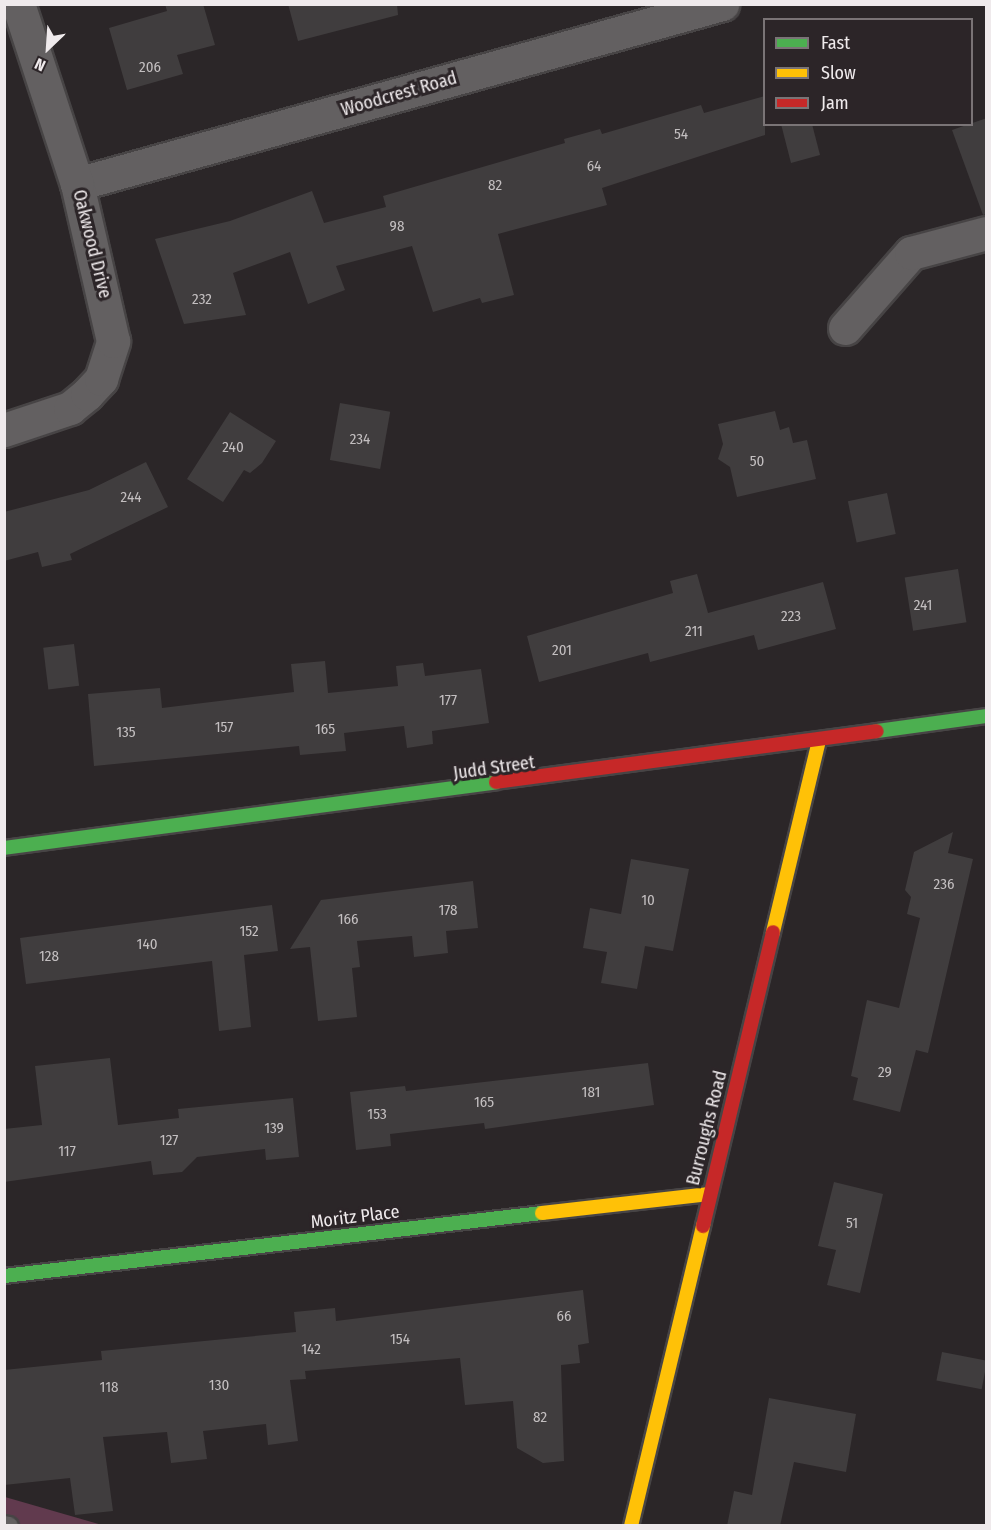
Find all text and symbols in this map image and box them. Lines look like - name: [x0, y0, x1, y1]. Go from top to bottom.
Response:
- north arrow: [18, 18, 78, 78]
- legend: [763, 18, 973, 126]
- text: Fast: [821, 32, 850, 54]
- text: N: [32, 54, 49, 75]
- house number: 206: [139, 59, 161, 77]
- text: Slow: [821, 62, 856, 84]
- street label: Woodcrest Road: [339, 67, 459, 121]
- text: Jam: [821, 92, 849, 114]
- house number: 54: [674, 126, 688, 144]
- house number: 64: [587, 158, 601, 176]
- house number: 82: [488, 177, 502, 195]
- street label: Oakwood Drive: [68, 188, 116, 300]
- house number: 98: [390, 218, 404, 236]
- house number: 232: [192, 291, 212, 309]
- house number: 234: [350, 431, 370, 449]
- house number: 240: [222, 439, 244, 457]
- house number: 50: [750, 453, 764, 471]
- house number: 244: [121, 489, 141, 507]
- house number: 241: [914, 597, 932, 615]
- house number: 223: [781, 608, 801, 626]
- house number: 211: [685, 623, 703, 641]
- house number: 201: [552, 642, 572, 660]
- house number: 177: [439, 692, 457, 710]
- house number: 157: [215, 719, 233, 737]
- house number: 165: [315, 721, 335, 739]
- house number: 135: [116, 724, 136, 742]
- street label: Judd Street: [452, 752, 536, 784]
- house number: 236: [934, 876, 954, 894]
- house number: 10: [641, 892, 655, 910]
- house number: 178: [438, 902, 458, 920]
- house number: 166: [338, 911, 358, 929]
- house number: 152: [239, 923, 259, 941]
- house number: 140: [137, 936, 157, 954]
- house number: 128: [39, 948, 59, 966]
- house number: 29: [878, 1064, 892, 1082]
- street label: Burroughs Road: [682, 1068, 732, 1188]
- house number: 181: [582, 1084, 600, 1102]
- house number: 165: [474, 1094, 494, 1112]
- house number: 153: [367, 1106, 387, 1124]
- house number: 139: [264, 1120, 284, 1138]
- house number: 127: [160, 1132, 178, 1150]
- house number: 117: [58, 1143, 76, 1161]
- street label: Moritz Place: [309, 1201, 401, 1233]
- house number: 51: [846, 1215, 858, 1233]
- house number: 66: [557, 1308, 571, 1326]
- house number: 154: [390, 1331, 410, 1349]
- house number: 142: [301, 1341, 321, 1359]
- house number: 130: [209, 1377, 229, 1395]
- house number: 118: [100, 1379, 118, 1397]
- house number: 82: [533, 1409, 547, 1427]

